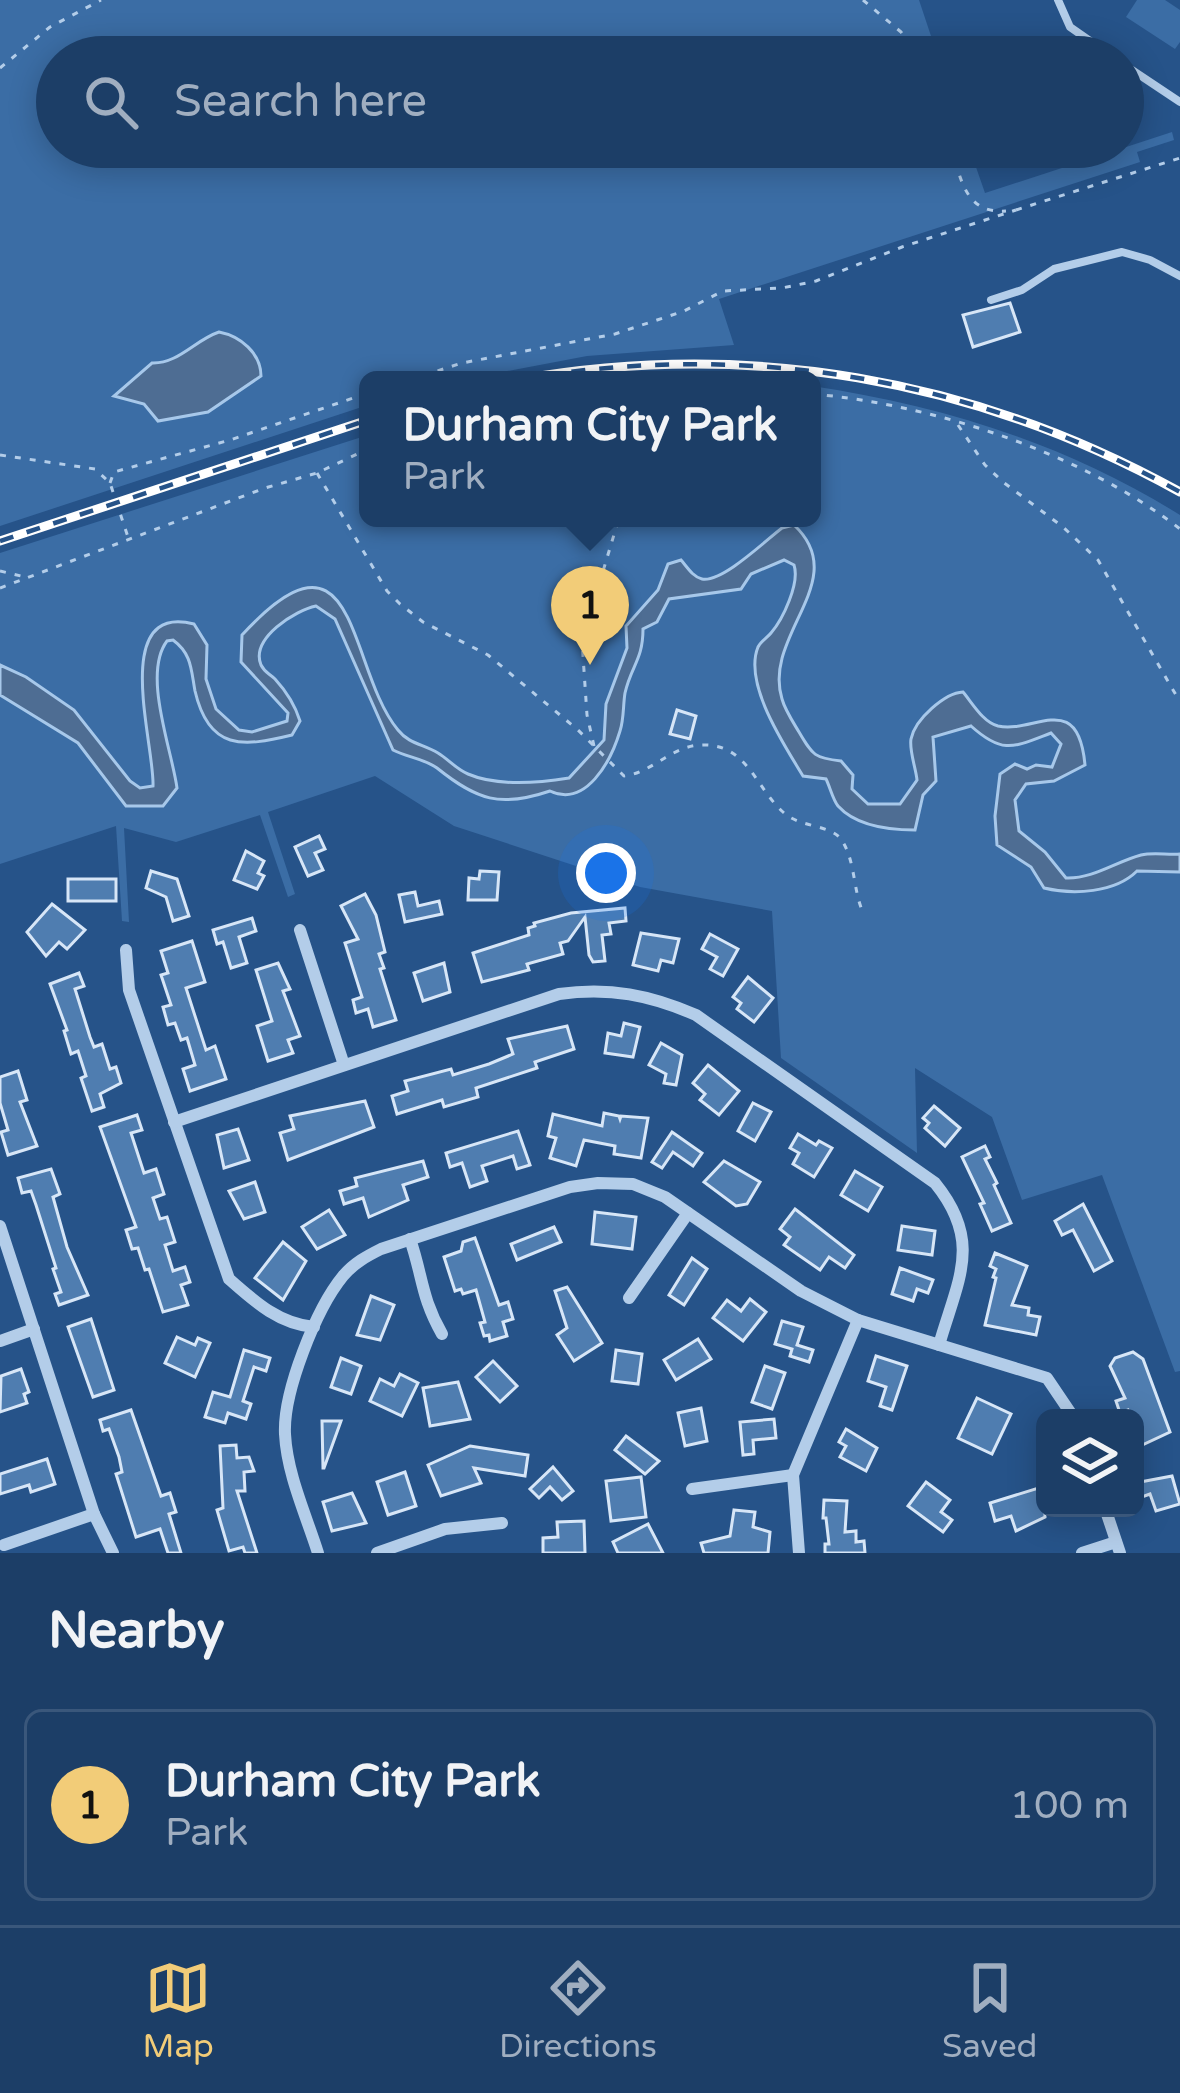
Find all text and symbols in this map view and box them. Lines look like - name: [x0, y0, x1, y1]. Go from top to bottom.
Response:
- search box: [36, 36, 1144, 168]
- icon: search: [78, 69, 144, 135]
- text: Search here: [174, 75, 427, 129]
- popup: [359, 371, 821, 527]
- text: Durham City Park: [402, 399, 778, 453]
- text: Park: [402, 453, 486, 500]
- pin: 1: [551, 566, 629, 665]
- your location: [576, 843, 636, 903]
- map controls: [1036, 1409, 1144, 1517]
- button: layers: [1036, 1409, 1144, 1517]
- text: Nearby: [48, 1600, 225, 1662]
- text: Durham City Park: [165, 1755, 540, 1809]
- text: 1: [78, 1782, 102, 1829]
- text: 100 m: [1010, 1782, 1129, 1829]
- text: Park: [165, 1809, 248, 1856]
- tab: Map: [143, 1955, 214, 2066]
- tab: Directions: [499, 1955, 657, 2066]
- tab: Saved: [942, 1955, 1037, 2066]

